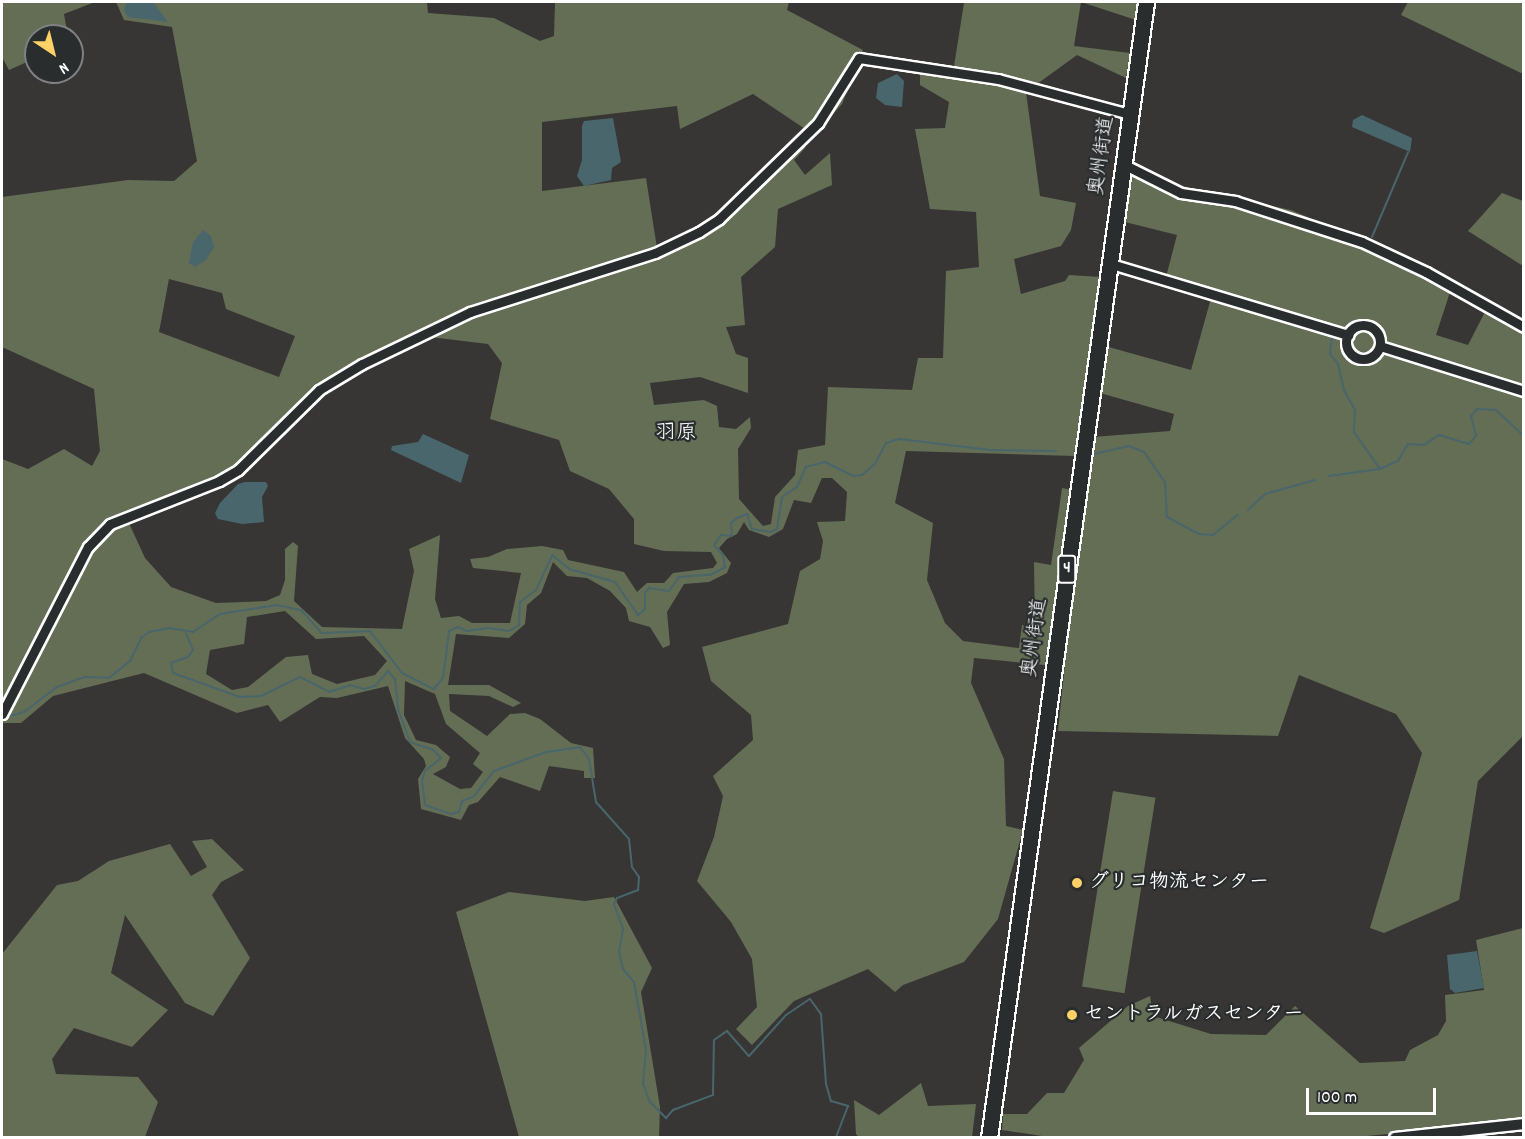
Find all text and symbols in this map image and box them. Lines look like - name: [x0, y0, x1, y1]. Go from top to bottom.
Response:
- north arrow: [24, 24, 84, 84]
- text: N: [54, 56, 73, 79]
- street label: 奥州街道: [1086, 115, 1120, 197]
- district label: 羽原: [655, 421, 697, 447]
- road number: 4: [1056, 554, 1078, 584]
- street label: 奥州街道: [1019, 597, 1053, 679]
- place label: グリコ物流センター: [1089, 871, 1269, 895]
- marker: グリコ物流センター: [1070, 876, 1084, 890]
- place label: セントラルガスセンター: [1084, 1003, 1304, 1027]
- marker: セントラルガスセンター: [1065, 1008, 1079, 1022]
- scale bar: [1309, 1076, 1440, 1114]
- text: 100 m: [1317, 1086, 1357, 1111]

